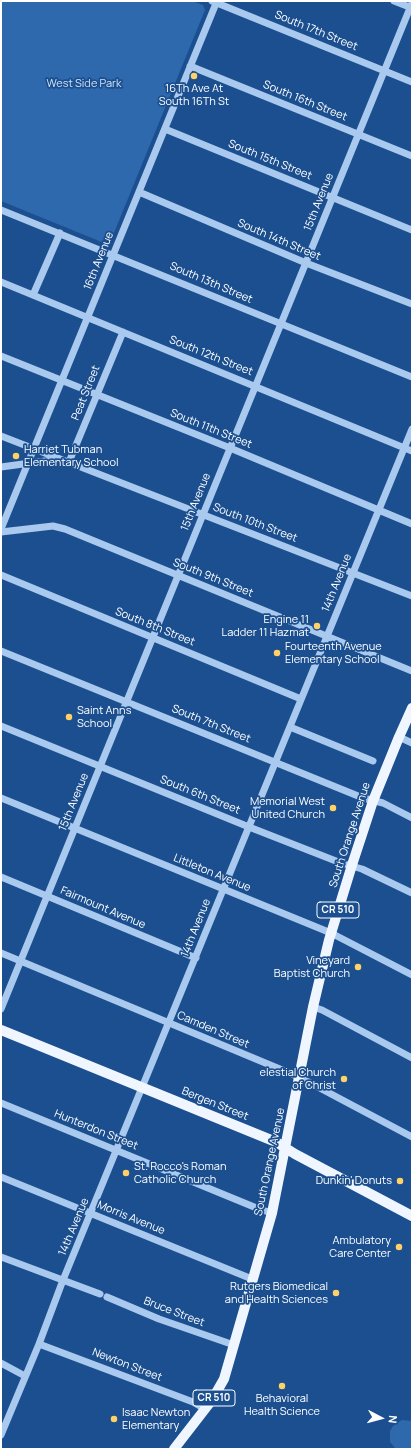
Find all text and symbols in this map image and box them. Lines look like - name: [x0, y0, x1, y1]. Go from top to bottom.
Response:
- street label: South 17th Street: [273, 8, 359, 54]
- marker: 16Th Ave At South 16Th St: [189, 71, 199, 81]
- park label: West Side Park: [47, 77, 121, 91]
- street label: South 16th Street: [261, 78, 349, 124]
- place label: 16Th Ave At South 16Th St: [159, 82, 229, 108]
- street label: South 15th Street: [226, 137, 314, 183]
- street label: 15th Avenue: [301, 171, 337, 233]
- street label: South 14th Street: [235, 217, 323, 263]
- street label: 16th Avenue: [81, 230, 117, 292]
- street label: South 13th Street: [168, 260, 254, 306]
- street label: South 12th Street: [167, 333, 255, 379]
- street label: Peat Street: [69, 364, 103, 422]
- street label: South 11th Street: [168, 407, 254, 451]
- place label: Harriet Tubman Elementary School: [24, 443, 119, 469]
- marker: Harriet Tubman Elementary School: [11, 451, 21, 461]
- street label: 15th Avenue: [178, 471, 214, 533]
- street label: South 10th Street: [211, 501, 299, 545]
- street label: 14th Avenue: [319, 552, 355, 614]
- street label: South 9th Street: [171, 556, 255, 600]
- street label: South 8th Street: [113, 605, 197, 649]
- place label: Engine 11 Ladder 11 Hazmat: [222, 613, 309, 639]
- marker: Engine 11 Ladder 11 Hazmat: [312, 621, 322, 631]
- place label: Fourteenth Avenue Elementary School: [285, 640, 382, 666]
- marker: Fourteenth Avenue Elementary School: [272, 648, 282, 658]
- street label: South 7th Street: [170, 702, 252, 746]
- place label: Saint Anns School: [77, 704, 131, 730]
- marker: Saint Anns School: [64, 712, 74, 722]
- street label: 15th Avenue: [56, 771, 92, 833]
- street label: South 6th Street: [158, 773, 242, 817]
- street label: South Orange Avenue: [327, 781, 373, 889]
- place label: Memorial West United Church: [250, 795, 325, 821]
- marker: Memorial West United Church: [328, 803, 338, 813]
- street label: Littleton Avenue: [171, 851, 253, 895]
- street label: Fairmount Avenue: [58, 884, 148, 932]
- street label: 14th Avenue: [178, 897, 214, 959]
- road number: CR 510: [317, 902, 359, 918]
- place label: Vineyard Baptist Church: [274, 954, 350, 980]
- marker: Vineyard Baptist Church: [353, 962, 363, 972]
- street label: Camden Street: [175, 1009, 251, 1051]
- place label: elestial Church of Christ: [260, 1066, 336, 1092]
- marker: elestial Church of Christ: [339, 1074, 349, 1084]
- street label: Bergen Street: [180, 1085, 250, 1123]
- street label: Hunterdon Street: [52, 1107, 140, 1153]
- street label: South Orange Avenue: [252, 1107, 288, 1217]
- place label: St. Rocco's Roman Catholic Church: [134, 1160, 226, 1186]
- marker: St. Rocco's Roman Catholic Church: [121, 1168, 131, 1178]
- place label: Dunkin' Donuts: [316, 1174, 392, 1188]
- marker: Dunkin' Donuts: [395, 1176, 405, 1186]
- street label: 14th Avenue: [56, 1196, 92, 1258]
- street label: Morris Avenue: [95, 1198, 167, 1238]
- place label: Ambulatory Care Center: [329, 1234, 391, 1260]
- marker: Ambulatory Care Center: [394, 1242, 404, 1252]
- place label: Rutgers Biomedical and Health Sciences: [225, 1280, 328, 1306]
- marker: Rutgers Biomedical and Health Sciences: [331, 1288, 341, 1298]
- street label: Bruce Street: [142, 1294, 206, 1330]
- street label: Newton Street: [90, 1346, 164, 1384]
- marker: Behavioral Health Science: [277, 1381, 287, 1391]
- road number: CR 510: [193, 1390, 235, 1406]
- place label: Behavioral Health Science: [244, 1392, 320, 1418]
- north arrow: [361, 1398, 401, 1438]
- place label: Isaac Newton Elementary: [122, 1406, 190, 1432]
- marker: Isaac Newton Elementary: [109, 1414, 119, 1424]
- text: N: [386, 1415, 401, 1424]

